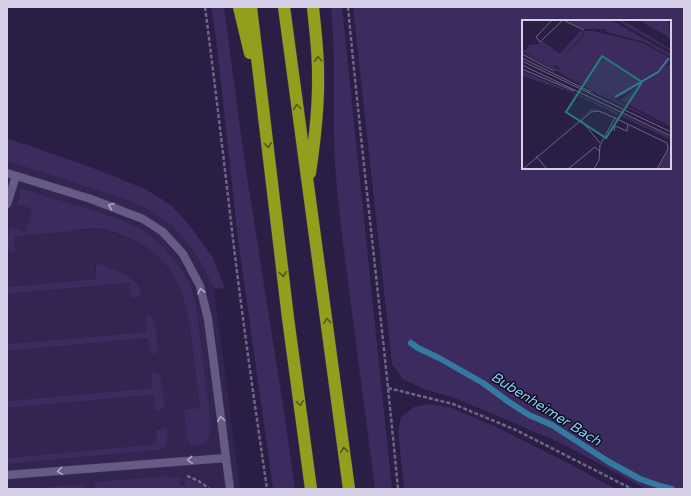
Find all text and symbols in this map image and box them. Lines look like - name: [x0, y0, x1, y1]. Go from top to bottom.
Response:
- inset map: [522, 20, 671, 169]
- one-way arrow: [313, 56, 322, 62]
- one-way arrow: [293, 104, 302, 110]
- one-way arrow: [263, 142, 272, 148]
- one-way arrow: [107, 203, 114, 211]
- one-way arrow: [278, 271, 287, 277]
- one-way arrow: [198, 288, 206, 294]
- one-way arrow: [323, 318, 332, 325]
- water label: Bubenheimer Bach: [488, 368, 605, 450]
- one-way arrow: [295, 400, 304, 406]
- one-way arrow: [217, 416, 226, 422]
- one-way arrow: [340, 447, 349, 453]
- one-way arrow: [187, 456, 193, 465]
- one-way arrow: [57, 466, 63, 475]

